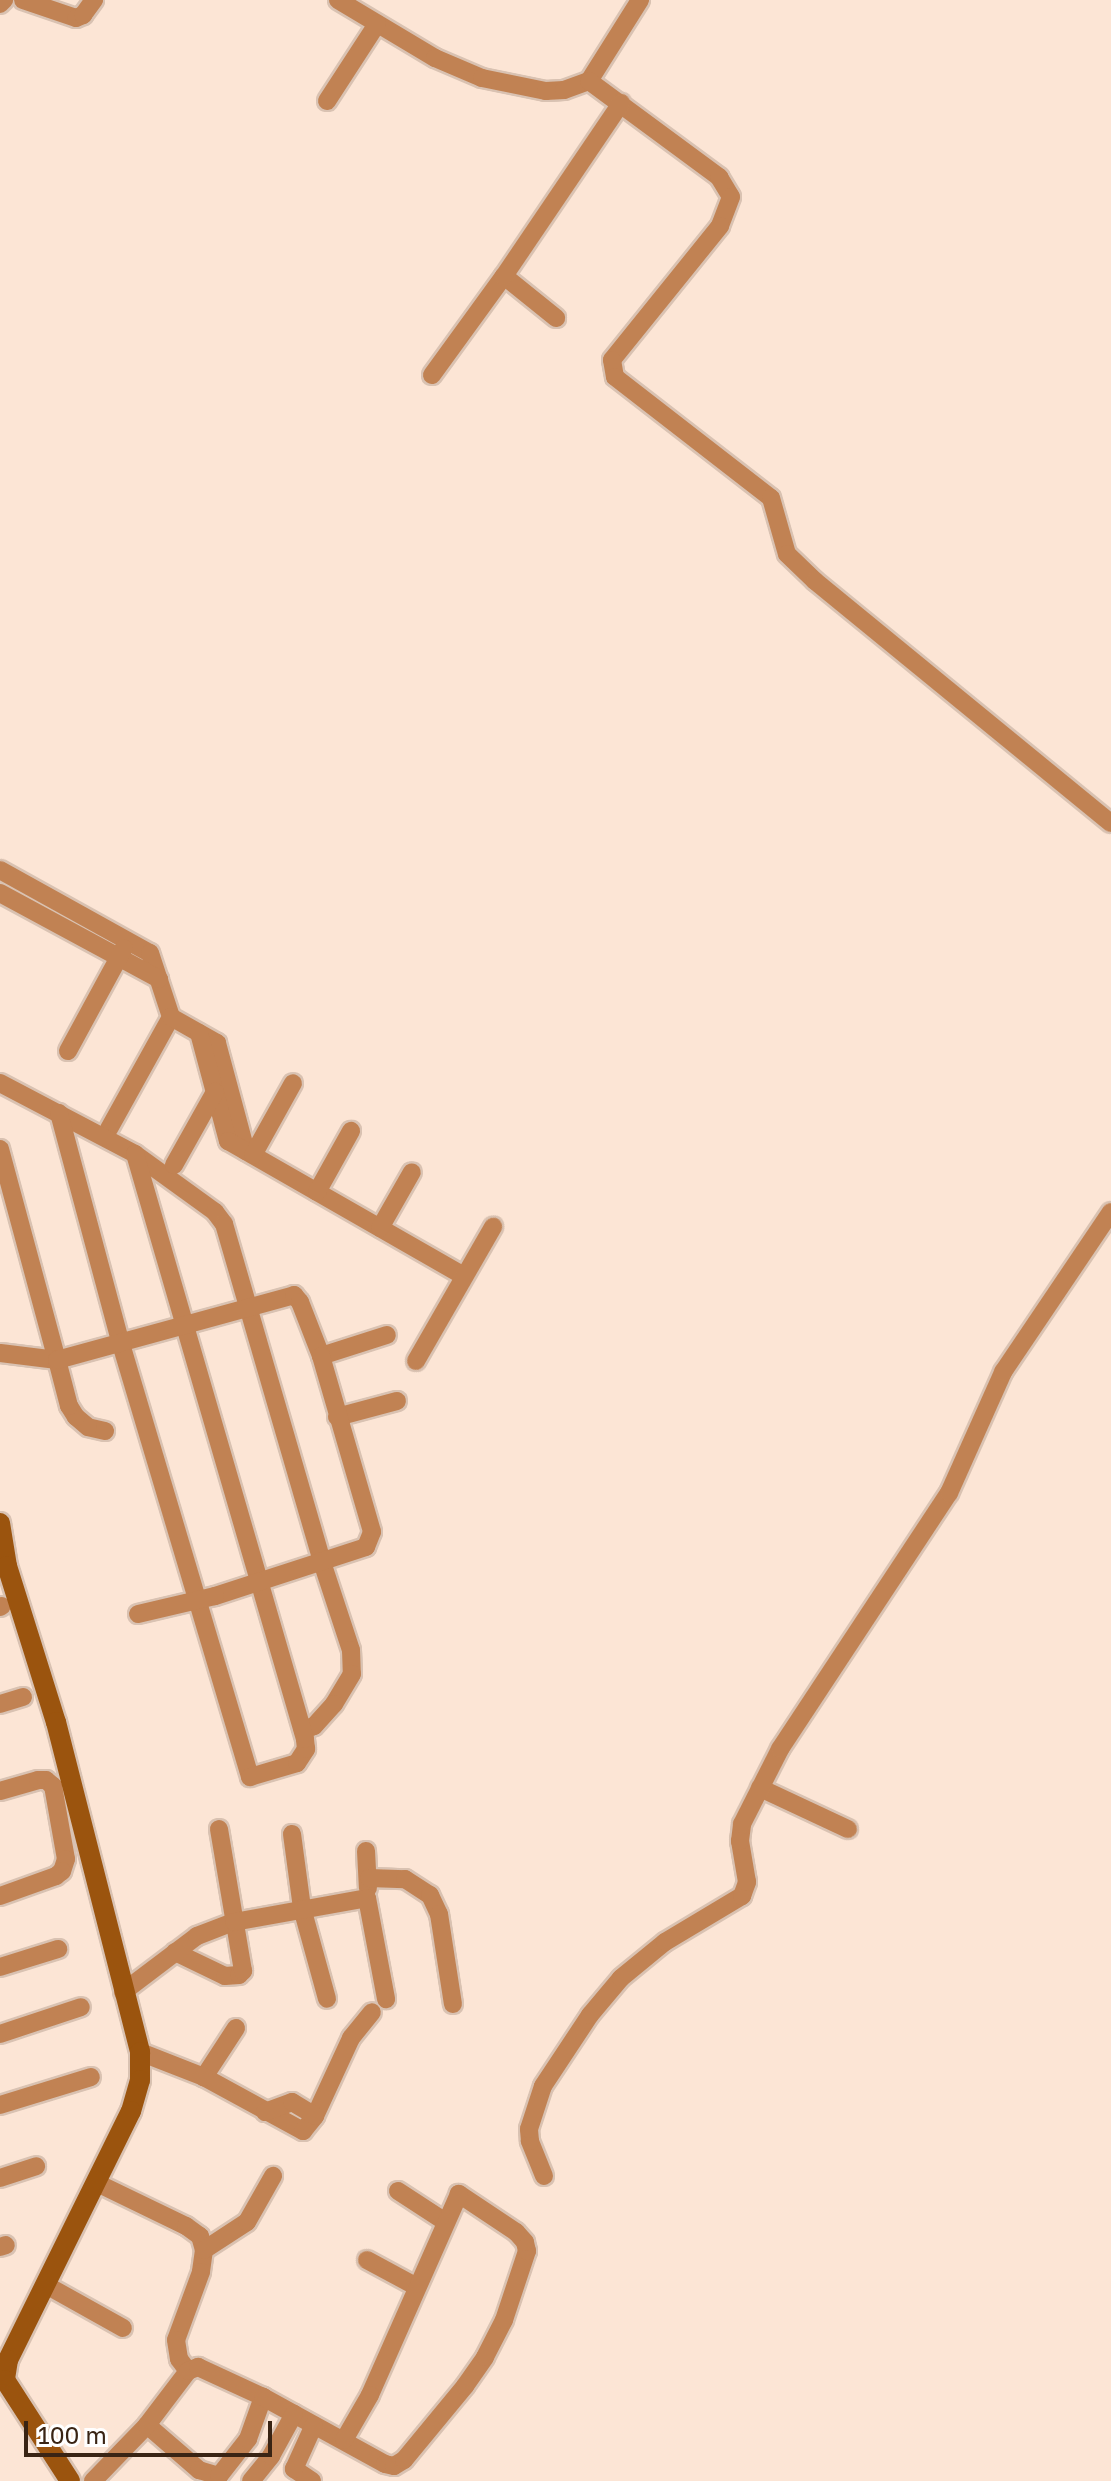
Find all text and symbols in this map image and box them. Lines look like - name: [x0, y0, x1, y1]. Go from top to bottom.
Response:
- scale bar: [28, 2405, 276, 2455]
- text: 100 m: [38, 2420, 107, 2449]

